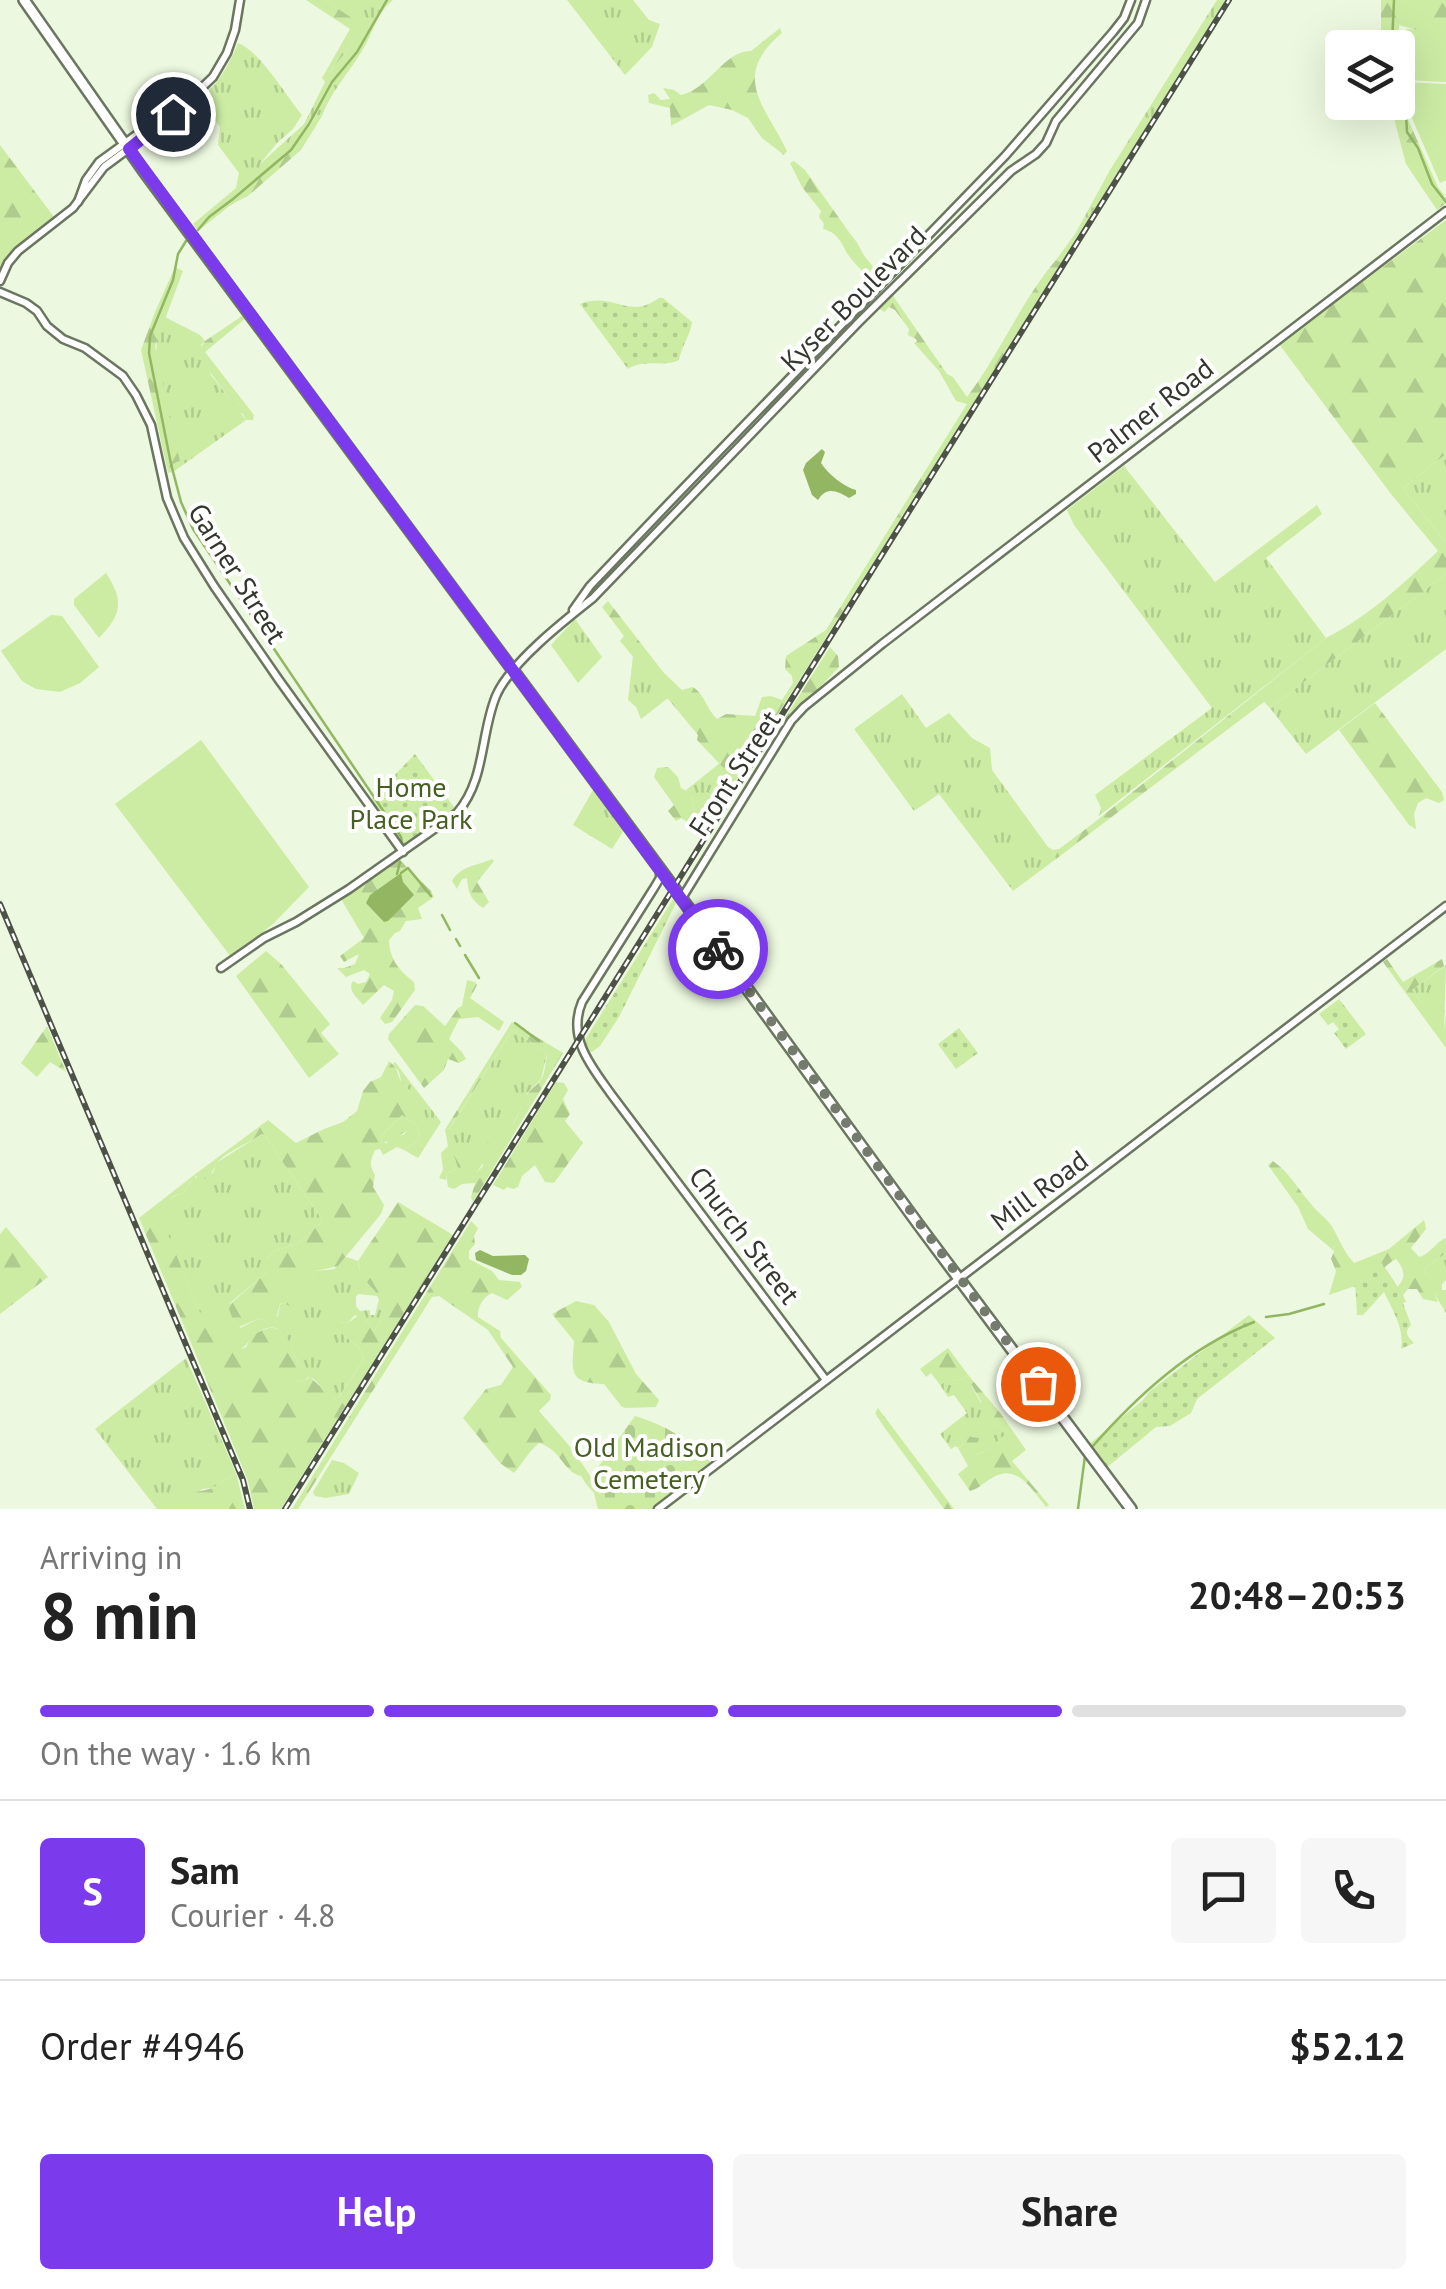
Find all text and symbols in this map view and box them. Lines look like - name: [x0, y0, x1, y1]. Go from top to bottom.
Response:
- map controls: [1325, 30, 1415, 120]
- button: layers: [1325, 30, 1415, 120]
- pin: [131, 72, 216, 157]
- icon: home: [146, 87, 201, 142]
- street label: Kyser Boulevard: [772, 217, 934, 379]
- street label: Palmer Road: [1080, 349, 1220, 471]
- street label: Garner Street: [180, 496, 296, 650]
- street label: Front Street: [680, 703, 789, 843]
- park label: Home Place Park: [350, 768, 473, 837]
- courier: [668, 899, 768, 999]
- icon: bike: [691, 922, 746, 977]
- street label: Mill Road: [983, 1141, 1095, 1239]
- street label: Church Street: [681, 1159, 809, 1312]
- pin: [996, 1342, 1081, 1427]
- icon: bag: [1011, 1357, 1066, 1412]
- park label: Old Madison Cemetery: [574, 1428, 724, 1497]
- text: Arriving in: [40, 1536, 182, 1578]
- text: 20:48–20:53: [1188, 1570, 1406, 1619]
- text: 8 min: [40, 1573, 199, 1657]
- text: On the way · 1.6 km: [40, 1732, 311, 1774]
- button: chat: [1171, 1838, 1276, 1943]
- button: phone: [1301, 1838, 1406, 1943]
- text: Sam: [170, 1845, 240, 1894]
- text: S: [82, 1866, 103, 1915]
- text: Courier · 4.8: [170, 1894, 336, 1936]
- text: Order #4946: [40, 2021, 245, 2070]
- text: $52.12: [1289, 2021, 1406, 2070]
- button: Help: [40, 2154, 713, 2269]
- button: Share: [733, 2154, 1406, 2269]

